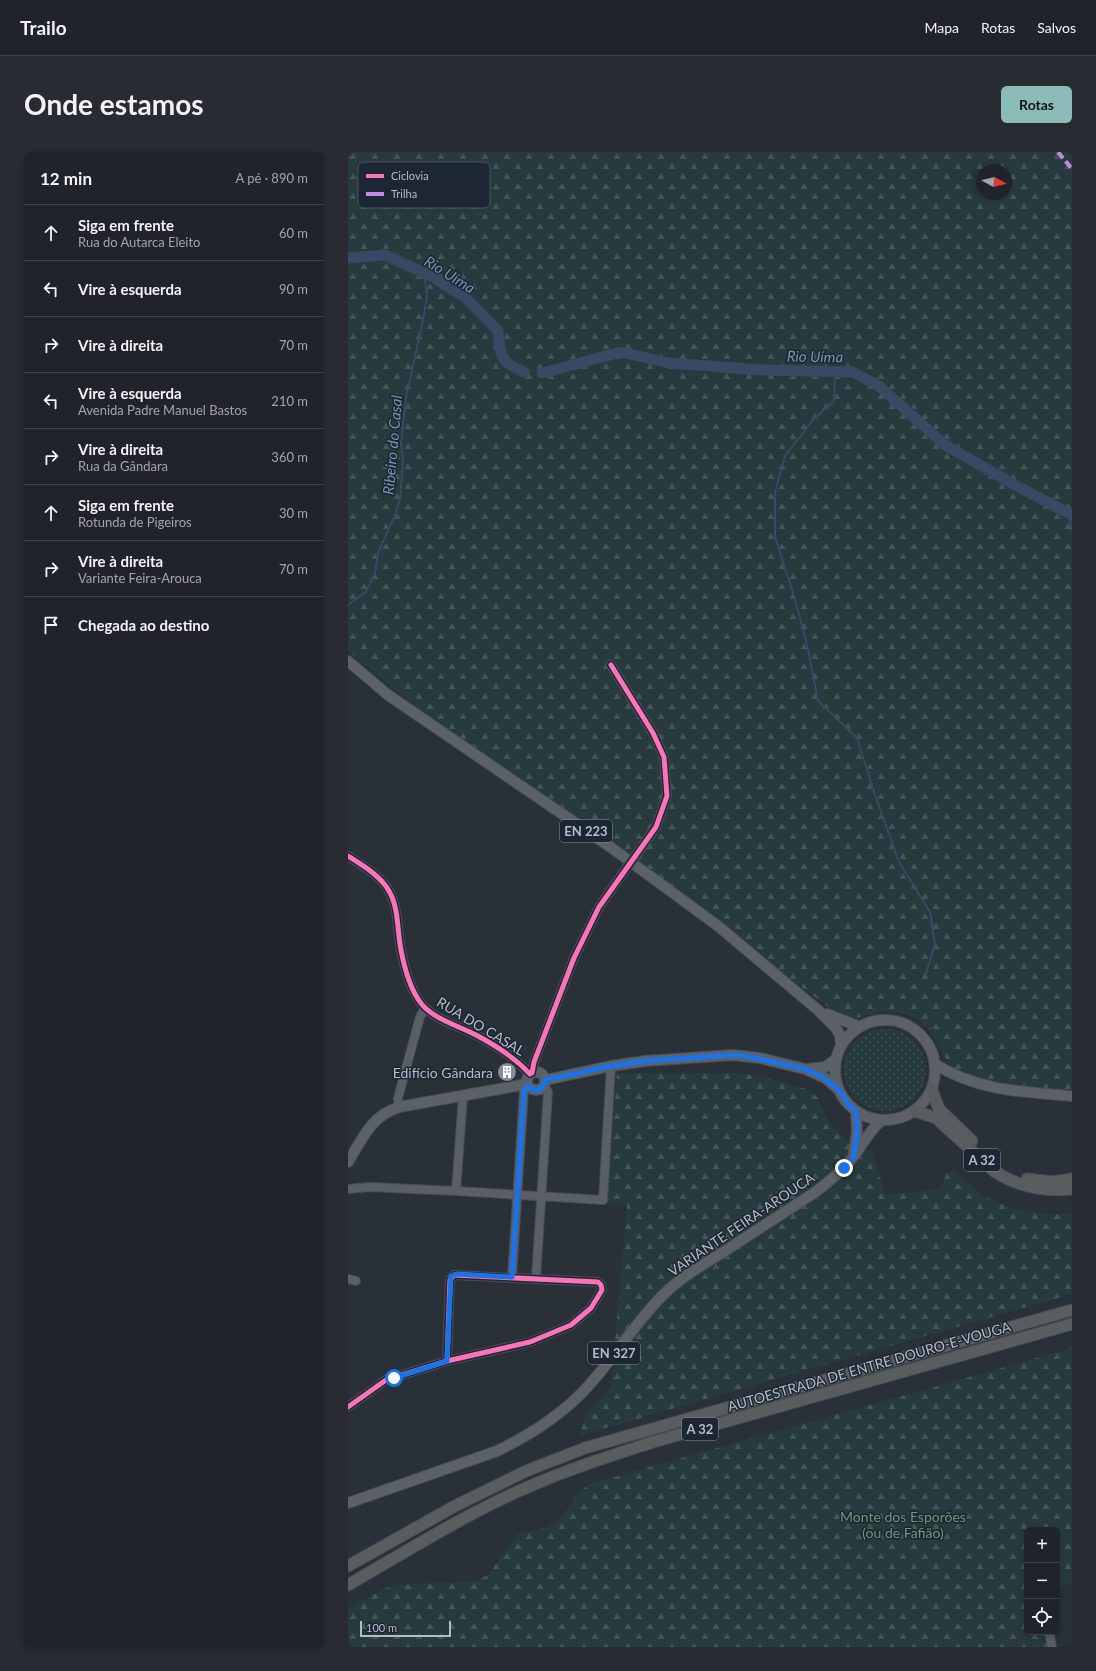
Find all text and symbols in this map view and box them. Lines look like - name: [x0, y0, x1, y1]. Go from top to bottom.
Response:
- text: Trailo: [20, 16, 67, 39]
- text: Mapa: [924, 19, 959, 36]
- text: Rotas: [981, 19, 1015, 36]
- text: Salvos: [1037, 19, 1076, 36]
- button: Rotas: [1001, 86, 1072, 123]
- text: Onde estamos: [24, 87, 204, 121]
- legend: [358, 162, 490, 208]
- north arrow: [976, 164, 1012, 200]
- text: 12 min: [40, 168, 92, 189]
- text: Ciclovia: [391, 169, 429, 182]
- text: A pé · 890 m: [235, 170, 308, 186]
- text: Trilha: [391, 187, 417, 200]
- text: Siga em frente: [78, 216, 174, 234]
- icon: ahead: [40, 222, 62, 244]
- text: 60 m: [279, 225, 308, 241]
- text: Rua do Autarca Eleito: [78, 234, 200, 250]
- water label: Rio Uíma: [421, 251, 479, 297]
- icon: left: [40, 278, 62, 300]
- text: Vire à esquerda: [78, 280, 182, 298]
- text: 90 m: [279, 281, 308, 297]
- icon: right: [40, 334, 62, 356]
- text: Vire à direita: [78, 336, 163, 354]
- text: 70 m: [279, 337, 308, 353]
- water label: Rio Uíma: [787, 347, 844, 365]
- text: Vire à esquerda: [78, 384, 182, 402]
- icon: left: [40, 390, 62, 412]
- text: 210 m: [271, 393, 308, 409]
- water label: Ribeiro do Casal: [379, 394, 405, 496]
- text: Avenida Padre Manuel Bastos: [78, 402, 247, 418]
- text: Vire à direita: [78, 440, 163, 458]
- icon: right: [40, 446, 62, 468]
- text: 360 m: [271, 449, 308, 465]
- text: Rua da Gândara: [78, 458, 168, 474]
- text: Siga em frente: [78, 496, 174, 514]
- icon: ahead: [40, 502, 62, 524]
- text: 30 m: [279, 505, 308, 521]
- text: Rotunda de Pigeiros: [78, 514, 192, 530]
- text: Vire à direita: [78, 552, 163, 570]
- icon: right: [40, 558, 62, 580]
- text: 70 m: [279, 561, 308, 577]
- text: Variante Feira-Arouca: [78, 570, 202, 586]
- icon: arrive: [40, 614, 62, 636]
- text: Chegada ao destino: [78, 616, 209, 634]
- road number: EN 223: [560, 820, 612, 842]
- street label: RUA DO CASAL: [434, 993, 528, 1059]
- building icon: Edifício Gândara: [496, 1061, 518, 1083]
- place label: Edifício Gândara: [393, 1064, 493, 1081]
- road number: A 32: [964, 1149, 1000, 1171]
- route end: [835, 1159, 853, 1177]
- street label: VARIANTE FEIRA-AROUCA: [665, 1168, 818, 1279]
- street label: AUTOESTRADA DE ENTRE DOURO-E-VOUGA: [725, 1317, 1013, 1415]
- road number: EN 327: [588, 1342, 640, 1364]
- route start: [385, 1369, 403, 1387]
- road number: A 32: [682, 1418, 718, 1440]
- park label: Monte dos Esporões (ou de Fafião): [840, 1508, 966, 1541]
- map controls: [1024, 1527, 1060, 1635]
- button: +: [1024, 1527, 1060, 1563]
- button: −: [1024, 1563, 1060, 1599]
- button: locate: [1024, 1599, 1060, 1635]
- scale bar: [360, 1619, 451, 1638]
- text: 100 m: [366, 1621, 397, 1634]

